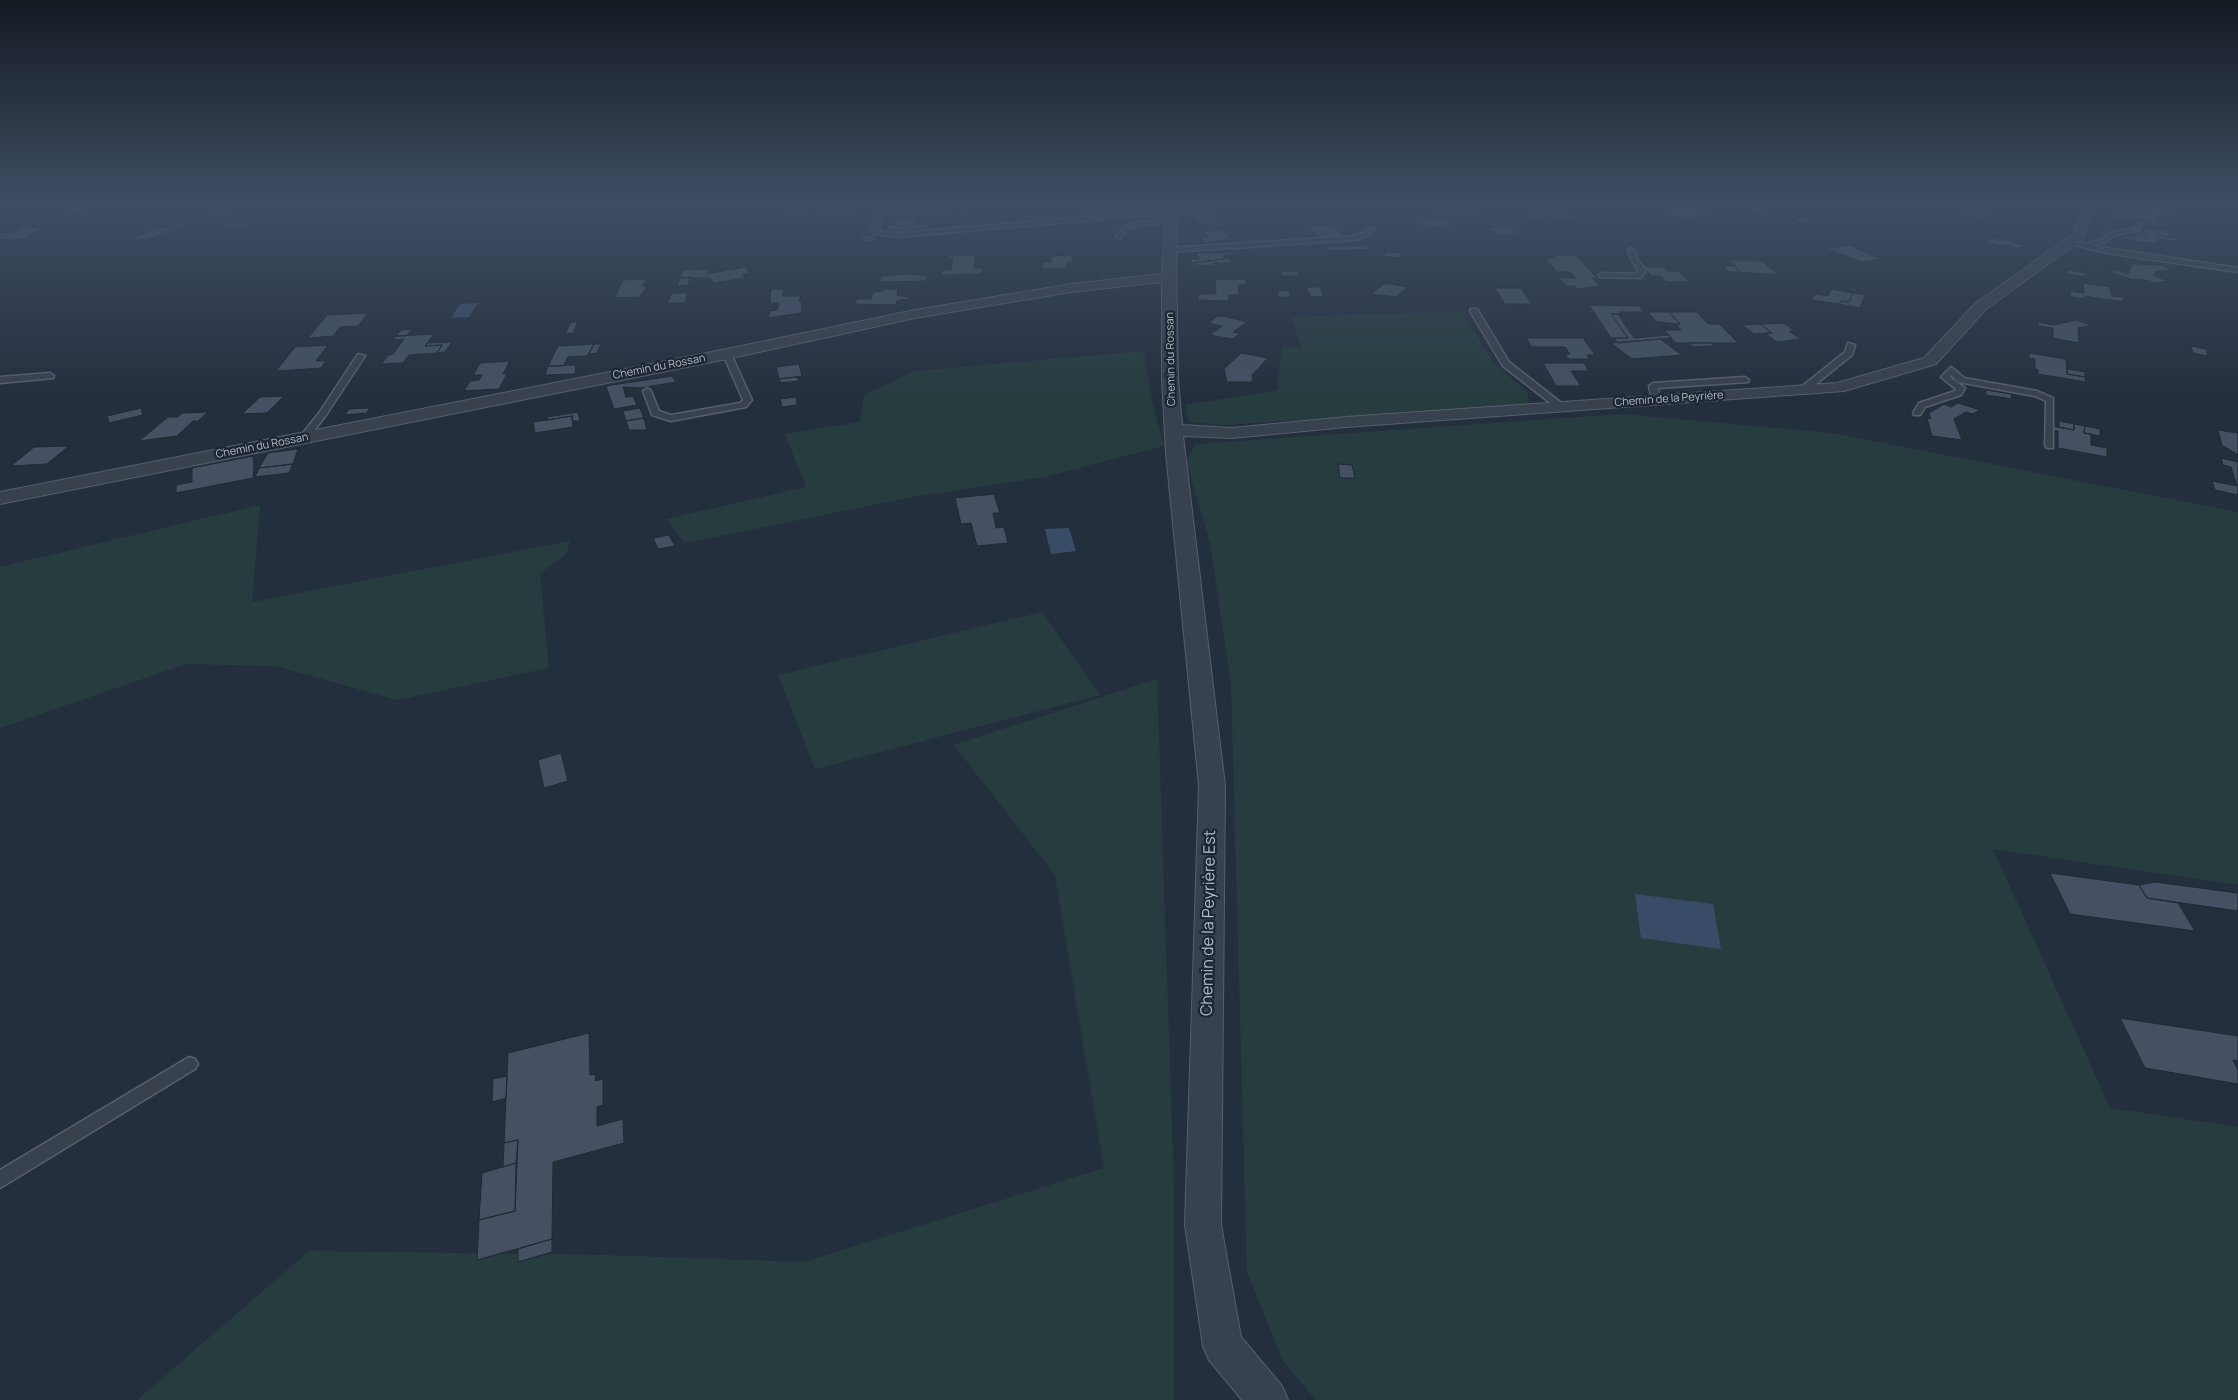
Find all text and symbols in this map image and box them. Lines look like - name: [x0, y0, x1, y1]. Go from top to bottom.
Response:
- street label: Chemin du Rossan: [1164, 312, 1178, 406]
- street label: Chemin du Rossan: [612, 352, 706, 382]
- street label: Chemin de la Peyrière: [1614, 389, 1724, 409]
- street label: Chemin du Rossan: [215, 431, 309, 461]
- street label: Chemin de la Peyrière Est: [1198, 830, 1220, 1016]

